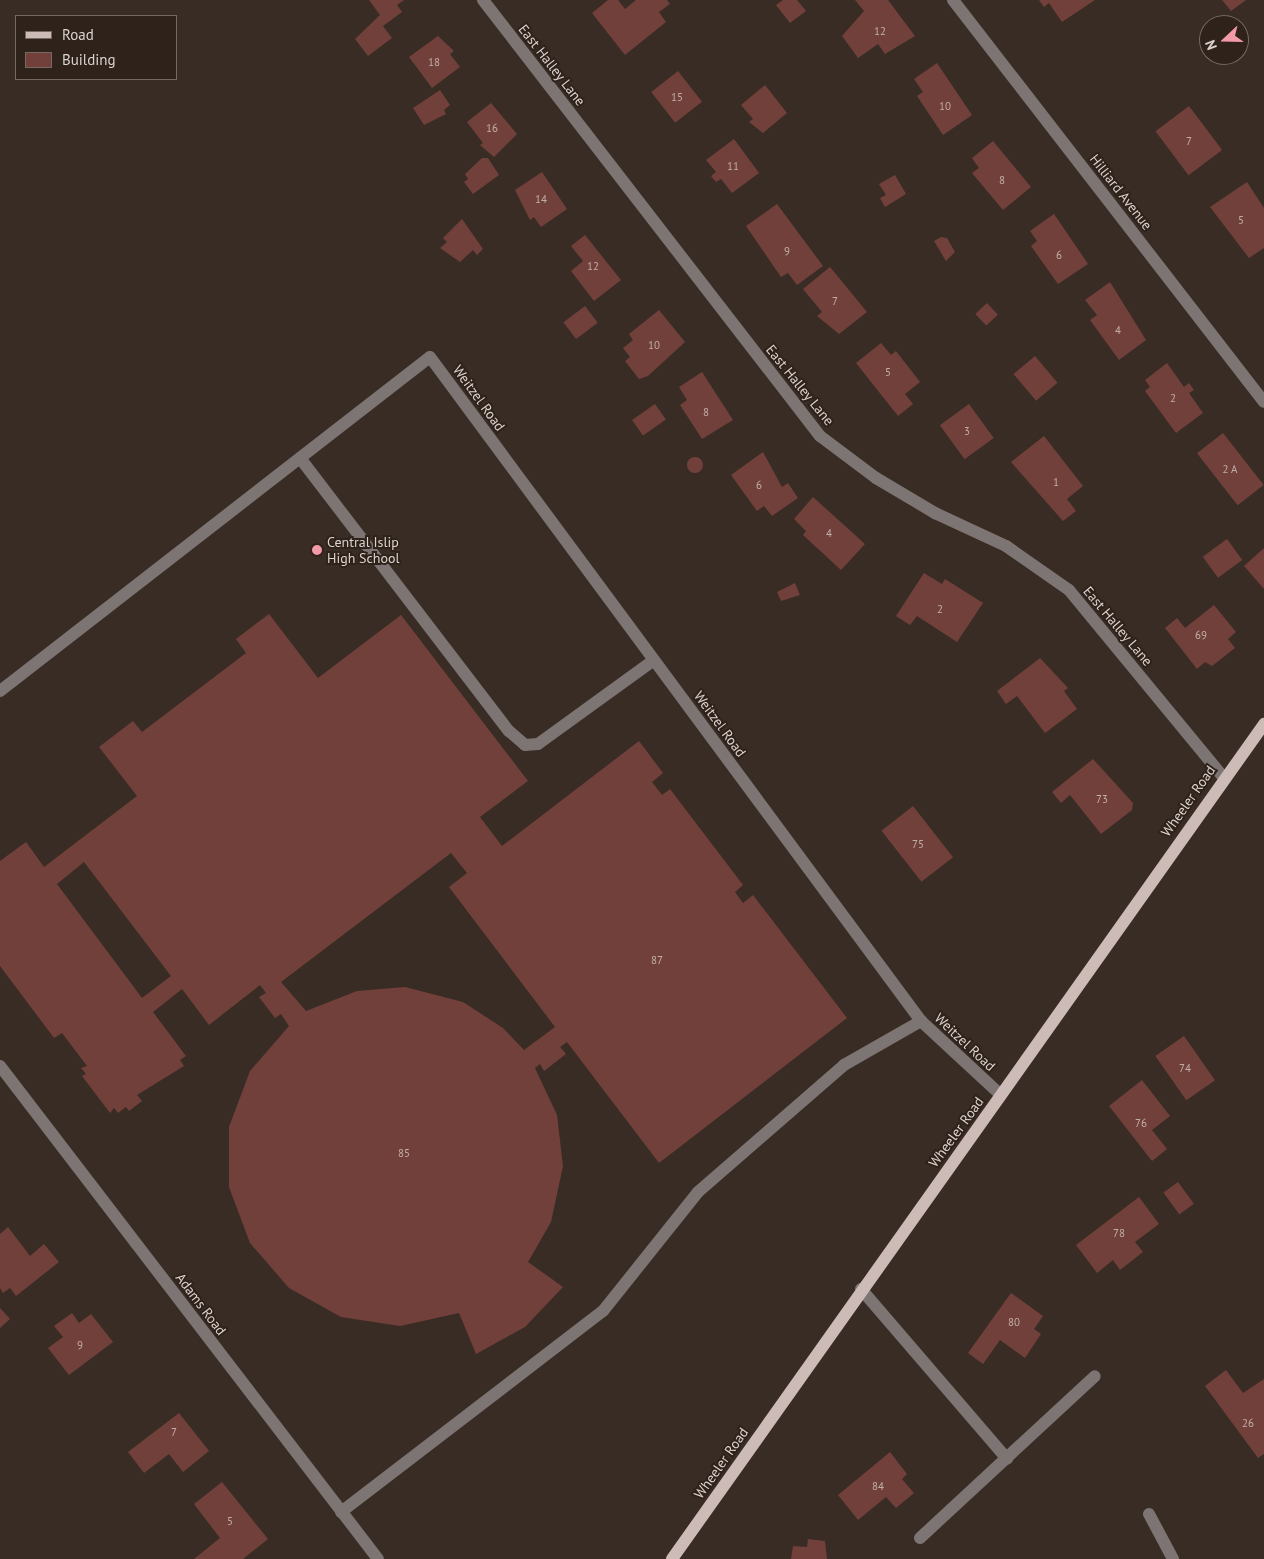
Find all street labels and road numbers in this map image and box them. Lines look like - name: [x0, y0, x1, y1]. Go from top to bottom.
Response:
- street label: East Halley Lane: [515, 21, 589, 109]
- street label: Hilliard Avenue: [1086, 151, 1156, 233]
- street label: East Halley Lane: [762, 341, 838, 429]
- street label: Weitzel Road: [450, 362, 508, 434]
- street label: East Halley Lane: [1080, 583, 1156, 669]
- street label: Weitzel Road: [691, 688, 749, 760]
- street label: Wheeler Road: [1157, 762, 1219, 840]
- street label: Weitzel Road: [931, 1010, 999, 1074]
- street label: Wheeler Road: [925, 1094, 987, 1170]
- street label: Adams Road: [172, 1270, 230, 1338]
- street label: Wheeler Road: [690, 1424, 752, 1502]

